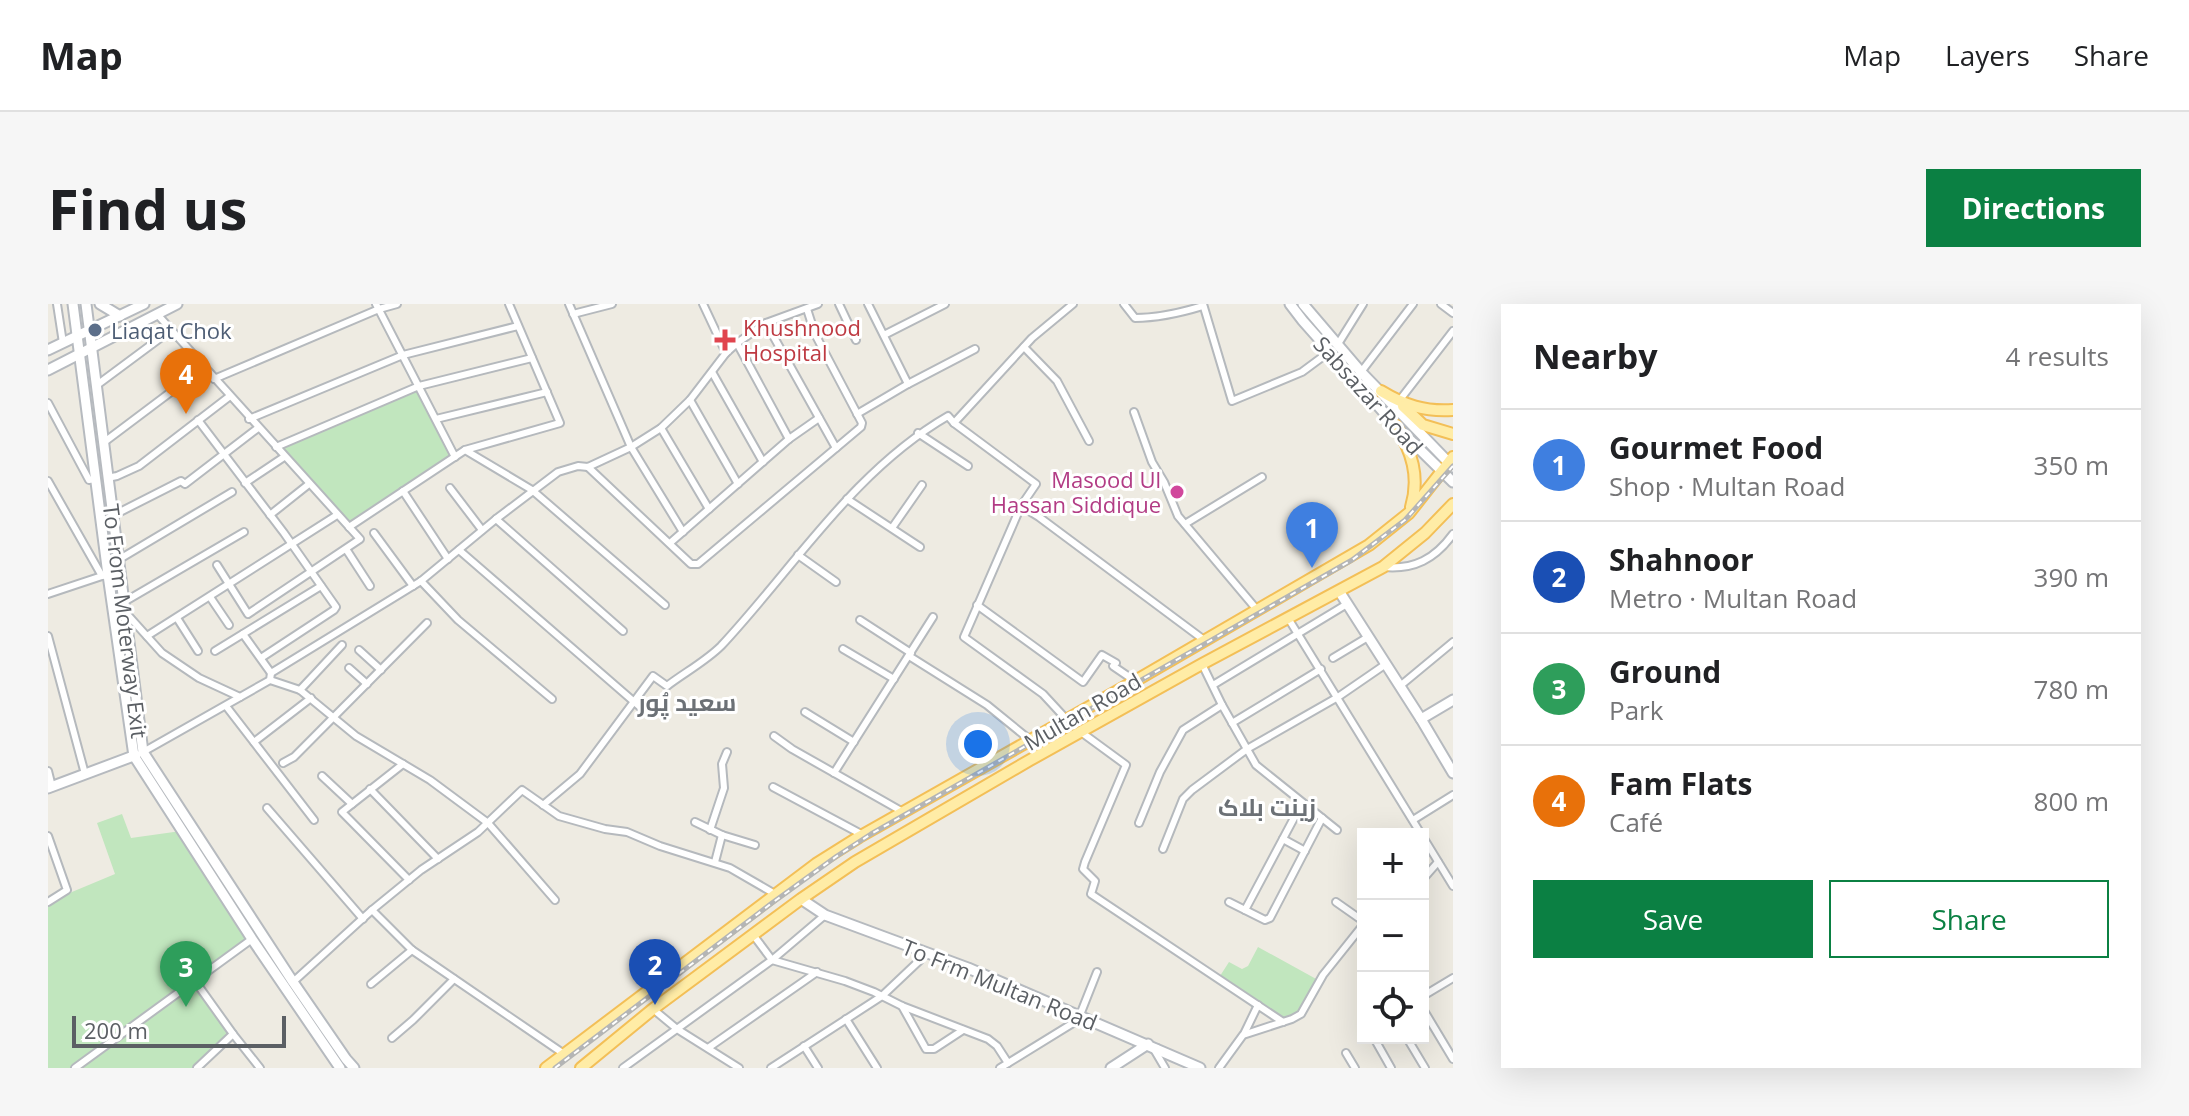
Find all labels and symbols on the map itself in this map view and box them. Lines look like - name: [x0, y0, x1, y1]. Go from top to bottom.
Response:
- place label: Khushnood Hospital: [743, 312, 861, 367]
- place label: Liaqat Chok: [111, 315, 232, 345]
- marker: Liaqat Chok: [86, 321, 104, 339]
- marker: Khushnood Hospital: [714, 329, 736, 351]
- street label: Sabsazar Road: [1308, 329, 1430, 461]
- pin: 4: [160, 348, 212, 414]
- place label: Masood Ul Hassan Siddique: [991, 464, 1161, 519]
- marker: Masood Ul Hassan Siddique: [1168, 483, 1186, 501]
- street label: To From Moterway Exit: [97, 502, 155, 740]
- pin: 1: [1286, 502, 1338, 568]
- street label: Multan Road: [1018, 665, 1146, 757]
- district label: سعید پُور: [637, 685, 736, 720]
- your location: [958, 724, 998, 764]
- district label: زینت بلاک: [1218, 790, 1316, 823]
- street label: To Frm Multan Road: [898, 931, 1102, 1037]
- pin: 2: [629, 939, 681, 1005]
- pin: 3: [160, 941, 212, 1007]
- scale bar: [72, 1012, 286, 1048]

